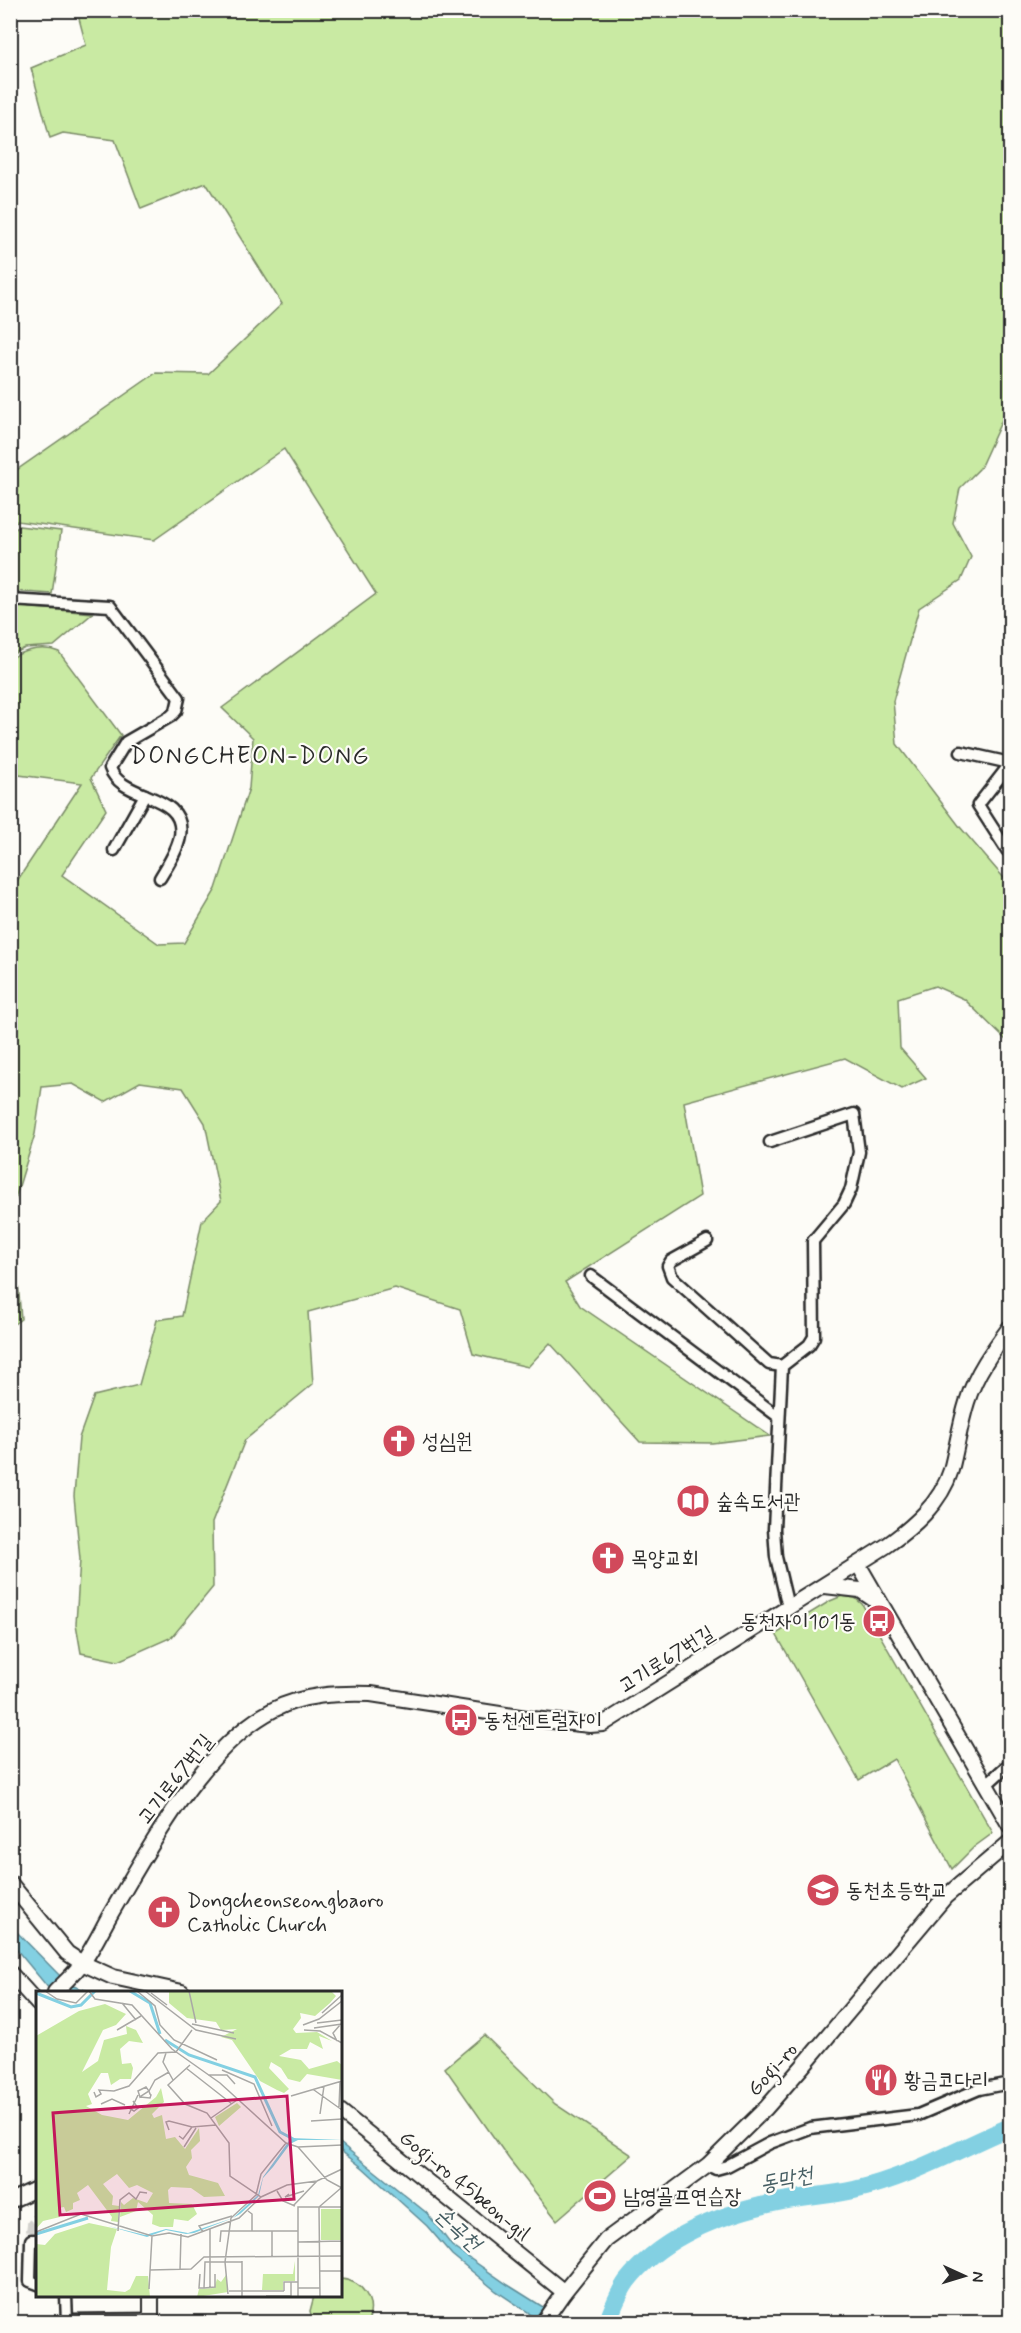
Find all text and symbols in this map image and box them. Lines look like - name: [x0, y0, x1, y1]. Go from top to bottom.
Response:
- district label: DONGCHEON-DONG: [130, 741, 370, 772]
- church icon: 성심원: [381, 1423, 417, 1459]
- place label: 성심원: [422, 1428, 473, 1456]
- library icon: 숲속도서관: [675, 1483, 711, 1519]
- place label: 숲속도서관: [716, 1488, 801, 1516]
- church icon: 목양교회: [590, 1540, 626, 1576]
- place label: 목양교회: [631, 1545, 699, 1573]
- bus stop icon: 동천자이101동: [861, 1603, 897, 1639]
- place label: 동천자이101동: [741, 1608, 856, 1636]
- street label: 고기로67번길: [613, 1619, 720, 1700]
- bus stop icon: 동천센트럴자이: [443, 1702, 479, 1738]
- place label: 동천센트럴자이: [484, 1707, 602, 1735]
- street label: 고기로67번길: [132, 1728, 220, 1831]
- school or university icon: 동천초등학교: [805, 1872, 841, 1908]
- place label: 동천초등학교: [846, 1877, 947, 1905]
- place label: Dongcheonseongbaoro Catholic Church: [187, 1887, 384, 1939]
- church icon: Dongcheonseongbaoro Catholic Church: [146, 1894, 182, 1930]
- inset map: [36, 1991, 342, 2297]
- street label: Gogi-ro: [741, 2037, 806, 2104]
- restaurant icon: 황금코다리: [863, 2062, 899, 2098]
- place label: 황금코다리: [904, 2067, 989, 2095]
- street label: Gogi-ro 45beon-gil: [392, 2124, 536, 2249]
- water label: 동막천: [758, 2161, 817, 2199]
- sports icon: 남영골프연습장: [582, 2178, 618, 2214]
- place label: 남영골프연습장: [623, 2183, 741, 2211]
- water label: 손곡천: [429, 2201, 488, 2259]
- north arrow: [934, 2246, 994, 2306]
- text: N: [967, 2271, 988, 2283]

